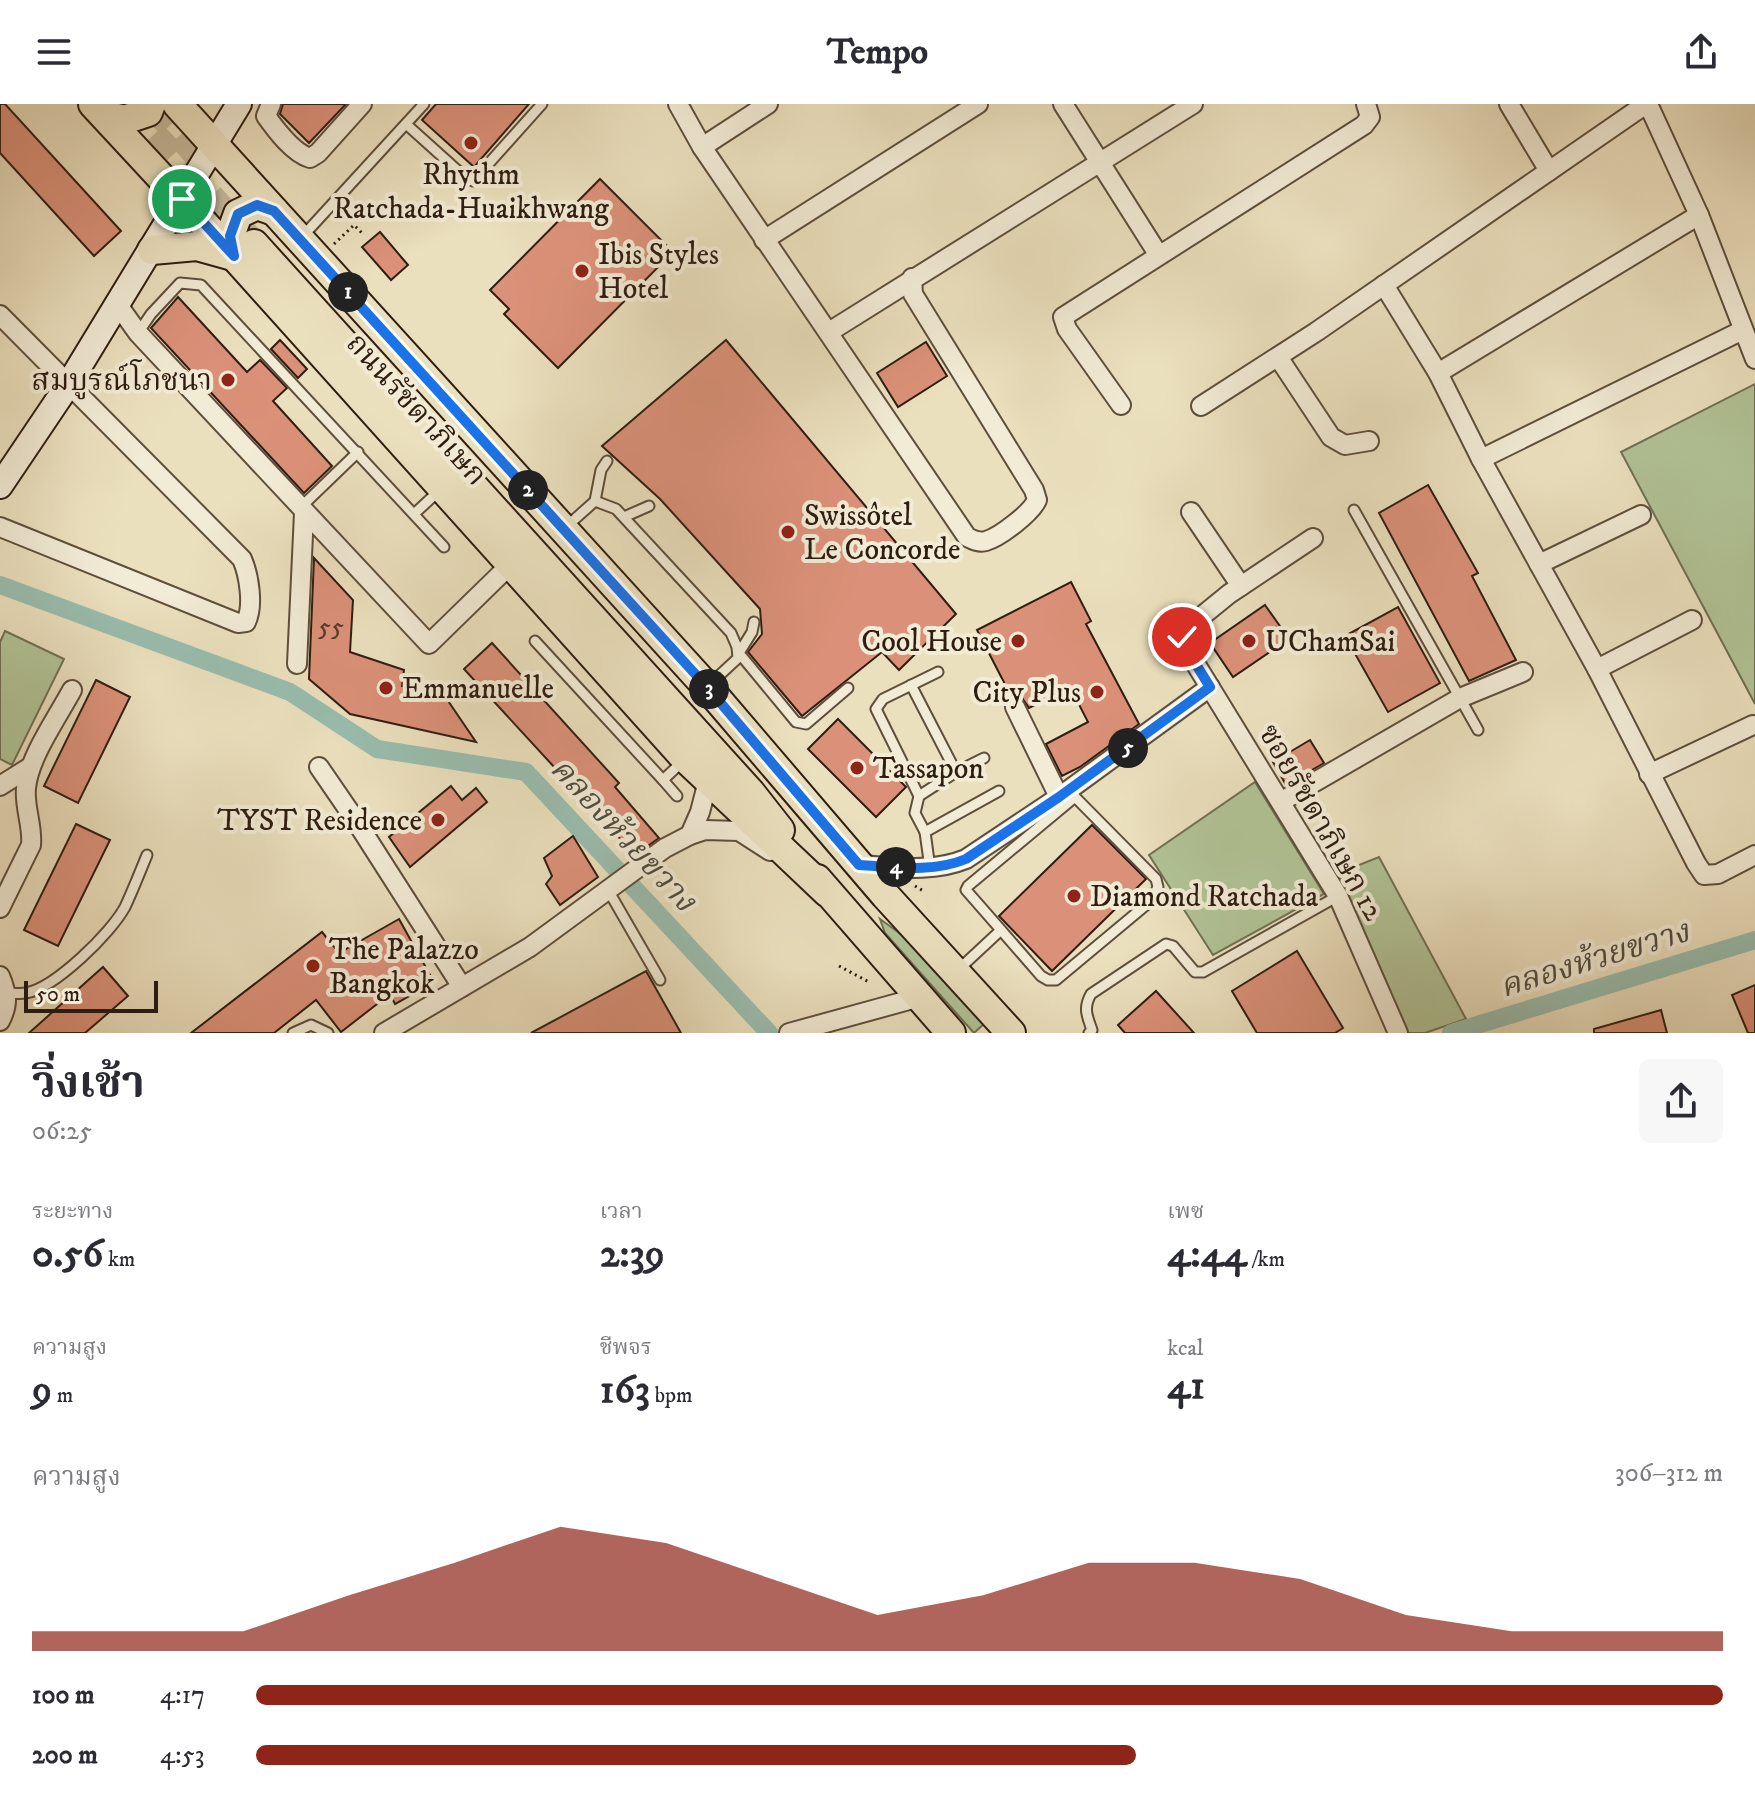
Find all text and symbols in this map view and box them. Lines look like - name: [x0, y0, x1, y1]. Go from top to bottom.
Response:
- icon: menu: [32, 30, 76, 74]
- text: Tempo: [827, 30, 928, 75]
- icon: share: [1679, 30, 1723, 74]
- marker: Rhythm Ratchada-Huaikhwang: [462, 134, 480, 152]
- place label: Rhythm Ratchada-Huaikhwang: [333, 157, 609, 228]
- pin: [148, 165, 216, 233]
- icon: arrive: [160, 177, 204, 221]
- place label: Ibis Styles Hotel: [598, 237, 719, 308]
- marker: Ibis Styles Hotel: [573, 262, 591, 280]
- pin: 1: [328, 272, 368, 312]
- text: 1: [344, 278, 352, 305]
- street label: ถนนรัชดาภิเษก: [338, 326, 494, 494]
- place label: สมบูรณ์โภชนา: [31, 359, 212, 400]
- marker: สมบูรณ์โภชนา: [219, 371, 237, 389]
- pin: 2: [508, 470, 548, 510]
- text: 2: [523, 476, 533, 503]
- place label: Swissôtel Le Concorde: [804, 498, 960, 569]
- marker: Swissôtel Le Concorde: [779, 523, 797, 541]
- pin: [1148, 603, 1216, 671]
- house number: 55: [318, 611, 344, 644]
- icon: check: [1160, 615, 1204, 659]
- place label: Cool House: [861, 624, 1002, 661]
- place label: UChamSai: [1265, 624, 1395, 661]
- marker: Cool House: [1009, 632, 1027, 650]
- marker: UChamSai: [1240, 632, 1258, 650]
- pin: 3: [689, 669, 729, 709]
- place label: Emmanuelle: [402, 671, 554, 708]
- text: 3: [705, 675, 713, 702]
- place label: City Plus: [973, 675, 1081, 712]
- marker: Emmanuelle: [377, 679, 395, 697]
- marker: City Plus: [1088, 683, 1106, 701]
- street label: ซอยรัชดาภิเษก 12: [1250, 718, 1392, 928]
- pin: 5: [1108, 728, 1148, 768]
- text: 5: [1123, 734, 1133, 761]
- water label: คลองห้วยขวาง: [541, 750, 705, 921]
- place label: Tassapon: [873, 751, 984, 788]
- marker: Tassapon: [848, 759, 866, 777]
- place label: TYST Residence: [217, 803, 422, 840]
- marker: TYST Residence: [429, 811, 447, 829]
- pin: 4: [876, 847, 916, 887]
- text: 4: [890, 853, 902, 880]
- place label: Diamond Ratchada: [1090, 879, 1319, 916]
- marker: Diamond Ratchada: [1065, 887, 1083, 905]
- water label: คลองห้วยขวาง: [1495, 912, 1695, 1008]
- place label: The Palazzo Bangkok: [329, 932, 479, 1003]
- marker: The Palazzo Bangkok: [304, 957, 322, 975]
- scale bar: [24, 977, 158, 1013]
- text: 50 m: [36, 981, 80, 1008]
- text: วิ่งเช้า: [32, 1057, 145, 1112]
- button: share: [1639, 1059, 1723, 1143]
- text: 06:25: [32, 1115, 92, 1148]
- text: ระยะทาง: [32, 1198, 113, 1225]
- text: เวลา: [600, 1198, 643, 1225]
- text: เพซ: [1167, 1198, 1204, 1225]
- text: 0.56: [32, 1230, 103, 1280]
- text: 2:39: [600, 1230, 665, 1280]
- text: 4:44: [1167, 1230, 1247, 1280]
- text: km: [103, 1246, 135, 1273]
- text: /km: [1247, 1246, 1285, 1273]
- text: ความสูง: [32, 1334, 107, 1361]
- text: ชีพจร: [600, 1334, 652, 1361]
- text: kcal: [1167, 1335, 1203, 1362]
- text: 41: [1167, 1362, 1205, 1412]
- text: 9: [32, 1366, 52, 1416]
- text: 163: [600, 1366, 650, 1416]
- text: m: [52, 1382, 73, 1409]
- text: bpm: [650, 1382, 693, 1409]
- text: 306–312 m: [1615, 1457, 1723, 1490]
- text: ความสูง: [32, 1461, 121, 1494]
- text: 100 m: [32, 1679, 95, 1712]
- text: 4:17: [160, 1679, 205, 1712]
- text: 200 m: [32, 1739, 98, 1772]
- text: 4:53: [160, 1739, 204, 1772]

